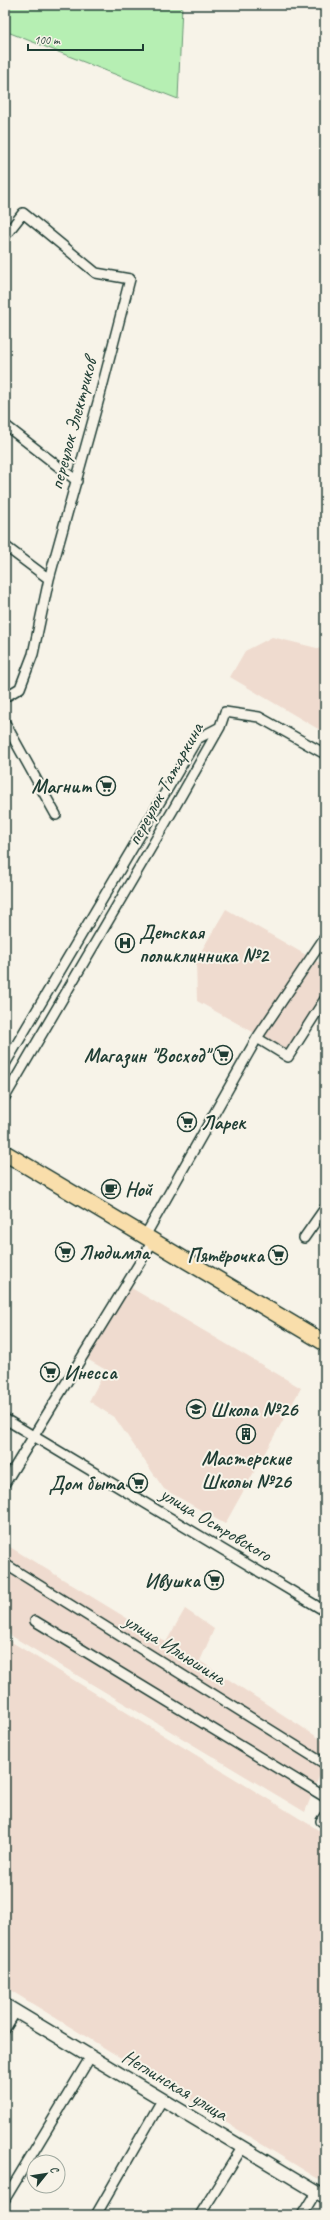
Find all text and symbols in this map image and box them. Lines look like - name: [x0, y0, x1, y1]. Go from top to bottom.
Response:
- scale bar: [28, 26, 143, 52]
- text: 100 m: [34, 32, 61, 48]
- street label: переулок Электриков: [43, 351, 104, 492]
- street label: переулок Татаркина: [121, 717, 210, 850]
- place label: Магнит: [32, 774, 93, 799]
- supermarket icon: Магнит: [95, 775, 117, 797]
- place label: Детская поликлинника №2: [139, 920, 270, 968]
- hospital icon: Детская поликлинника №2: [114, 932, 136, 954]
- place label: Магазин "Восход": [84, 1043, 213, 1069]
- supermarket icon: Магазин "Восход": [212, 1044, 234, 1066]
- place label: Ларек: [201, 1110, 247, 1135]
- supermarket icon: Ларек: [176, 1111, 198, 1133]
- place label: Ной: [125, 1177, 153, 1202]
- cafe icon: Ной: [100, 1178, 122, 1200]
- place label: Людимла: [79, 1240, 151, 1265]
- supermarket icon: Людимла: [54, 1241, 76, 1263]
- place label: Пятёрочка: [187, 1243, 265, 1268]
- supermarket icon: Пятёрочка: [267, 1244, 289, 1266]
- place label: Инесса: [64, 1360, 118, 1385]
- supermarket icon: Инесса: [39, 1361, 61, 1383]
- place label: Школа №26: [210, 1397, 299, 1422]
- school or university icon: Школа №26: [185, 1398, 207, 1420]
- building icon: Мастерские Школы №26: [235, 1423, 257, 1445]
- place label: Мастерские Школы №26: [201, 1446, 293, 1494]
- place label: Дом быта: [49, 1471, 126, 1496]
- supermarket icon: Дом быта: [127, 1472, 149, 1494]
- street label: улица Островского: [155, 1481, 277, 1567]
- place label: Ивушка: [145, 1568, 201, 1593]
- supermarket icon: Ивушка: [203, 1569, 225, 1591]
- street label: улица Ильюшина: [119, 1607, 232, 1691]
- street label: Неглинская улица: [118, 2044, 233, 2127]
- north arrow: [26, 2154, 66, 2194]
- text: С: [47, 2163, 63, 2176]

